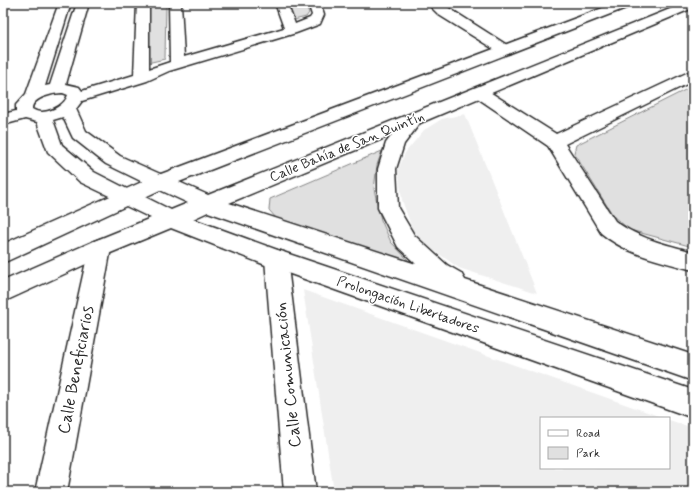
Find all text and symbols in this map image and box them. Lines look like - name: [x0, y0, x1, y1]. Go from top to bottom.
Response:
- street label: Calle Bahía de San Quintín: [267, 108, 427, 186]
- street label: Prolongación Libertadores: [334, 272, 482, 339]
- street label: Calle Comunicación: [269, 301, 307, 449]
- street label: Calle Beneficiarios: [53, 304, 99, 436]
- legend: [540, 417, 670, 469]
- text: Road: [576, 426, 600, 442]
- text: Park: [576, 446, 600, 462]

